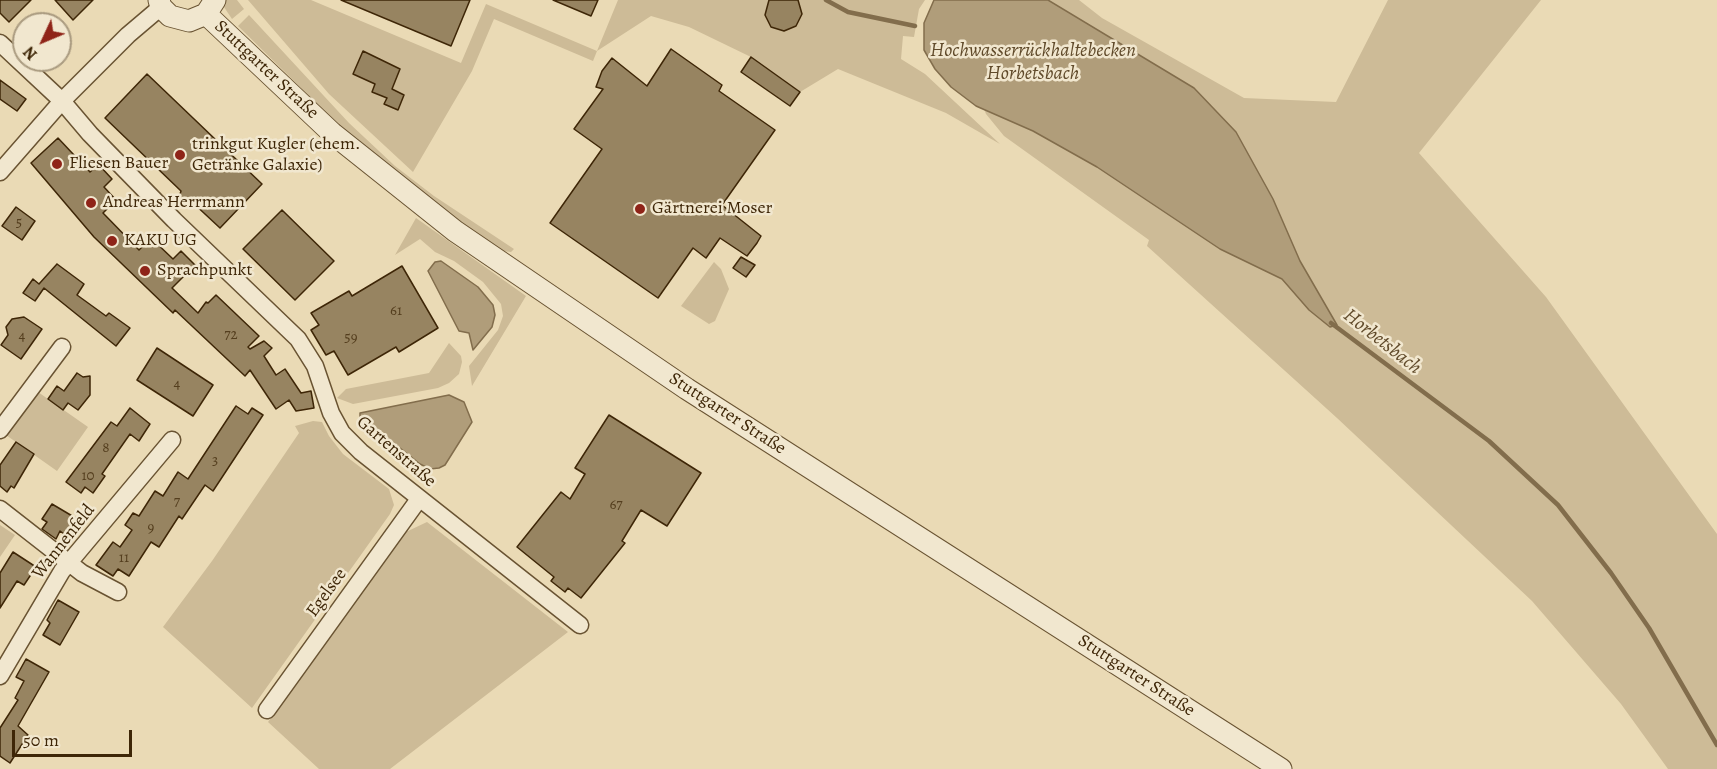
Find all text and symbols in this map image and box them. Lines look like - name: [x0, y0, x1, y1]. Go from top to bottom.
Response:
- north arrow: [12, 12, 72, 72]
- street label: Stuttgarter Straße: [209, 16, 323, 124]
- water label: Hochwasserrückhaltebecken Horbetsbach: [930, 39, 1136, 86]
- text: N: [19, 41, 42, 65]
- place label: trinkgut Kugler (ehem. Getränke Galaxie): [192, 134, 360, 176]
- marker: trinkgut Kugler (ehem. Getränke Galaxie): [173, 148, 187, 162]
- place label: Fliesen Bauer: [69, 153, 168, 175]
- marker: Fliesen Bauer: [50, 157, 64, 171]
- place label: Andreas Herrmann: [103, 192, 245, 214]
- marker: Andreas Herrmann: [84, 196, 98, 210]
- place label: Gärtnerei Moser: [652, 198, 772, 220]
- marker: Gärtnerei Moser: [633, 202, 647, 216]
- house number: 5: [16, 214, 22, 232]
- place label: KAKU UG: [124, 230, 197, 252]
- marker: KAKU UG: [105, 234, 119, 248]
- place label: Sprachpunkt: [157, 260, 252, 282]
- marker: Sprachpunkt: [138, 264, 152, 278]
- house number: 61: [390, 302, 402, 320]
- water label: Horbetsbach: [1338, 304, 1426, 380]
- house number: 72: [224, 326, 238, 344]
- house number: 4: [19, 327, 25, 345]
- house number: 59: [344, 329, 358, 347]
- street label: Stuttgarter Straße: [665, 368, 789, 460]
- house number: 4: [174, 375, 180, 393]
- street label: Gartenstraße: [352, 412, 440, 492]
- house number: 8: [102, 439, 110, 457]
- house number: 3: [212, 452, 218, 470]
- house number: 10: [81, 467, 95, 485]
- house number: 7: [174, 493, 180, 511]
- house number: 67: [609, 496, 623, 514]
- street label: Wannenfeld: [28, 500, 100, 584]
- house number: 9: [148, 519, 154, 537]
- house number: 11: [119, 549, 129, 567]
- street label: Egelsee: [302, 565, 352, 621]
- street label: Stuttgarter Straße: [1074, 630, 1198, 722]
- scale bar: [15, 718, 135, 756]
- text: 50 m: [23, 728, 59, 752]

